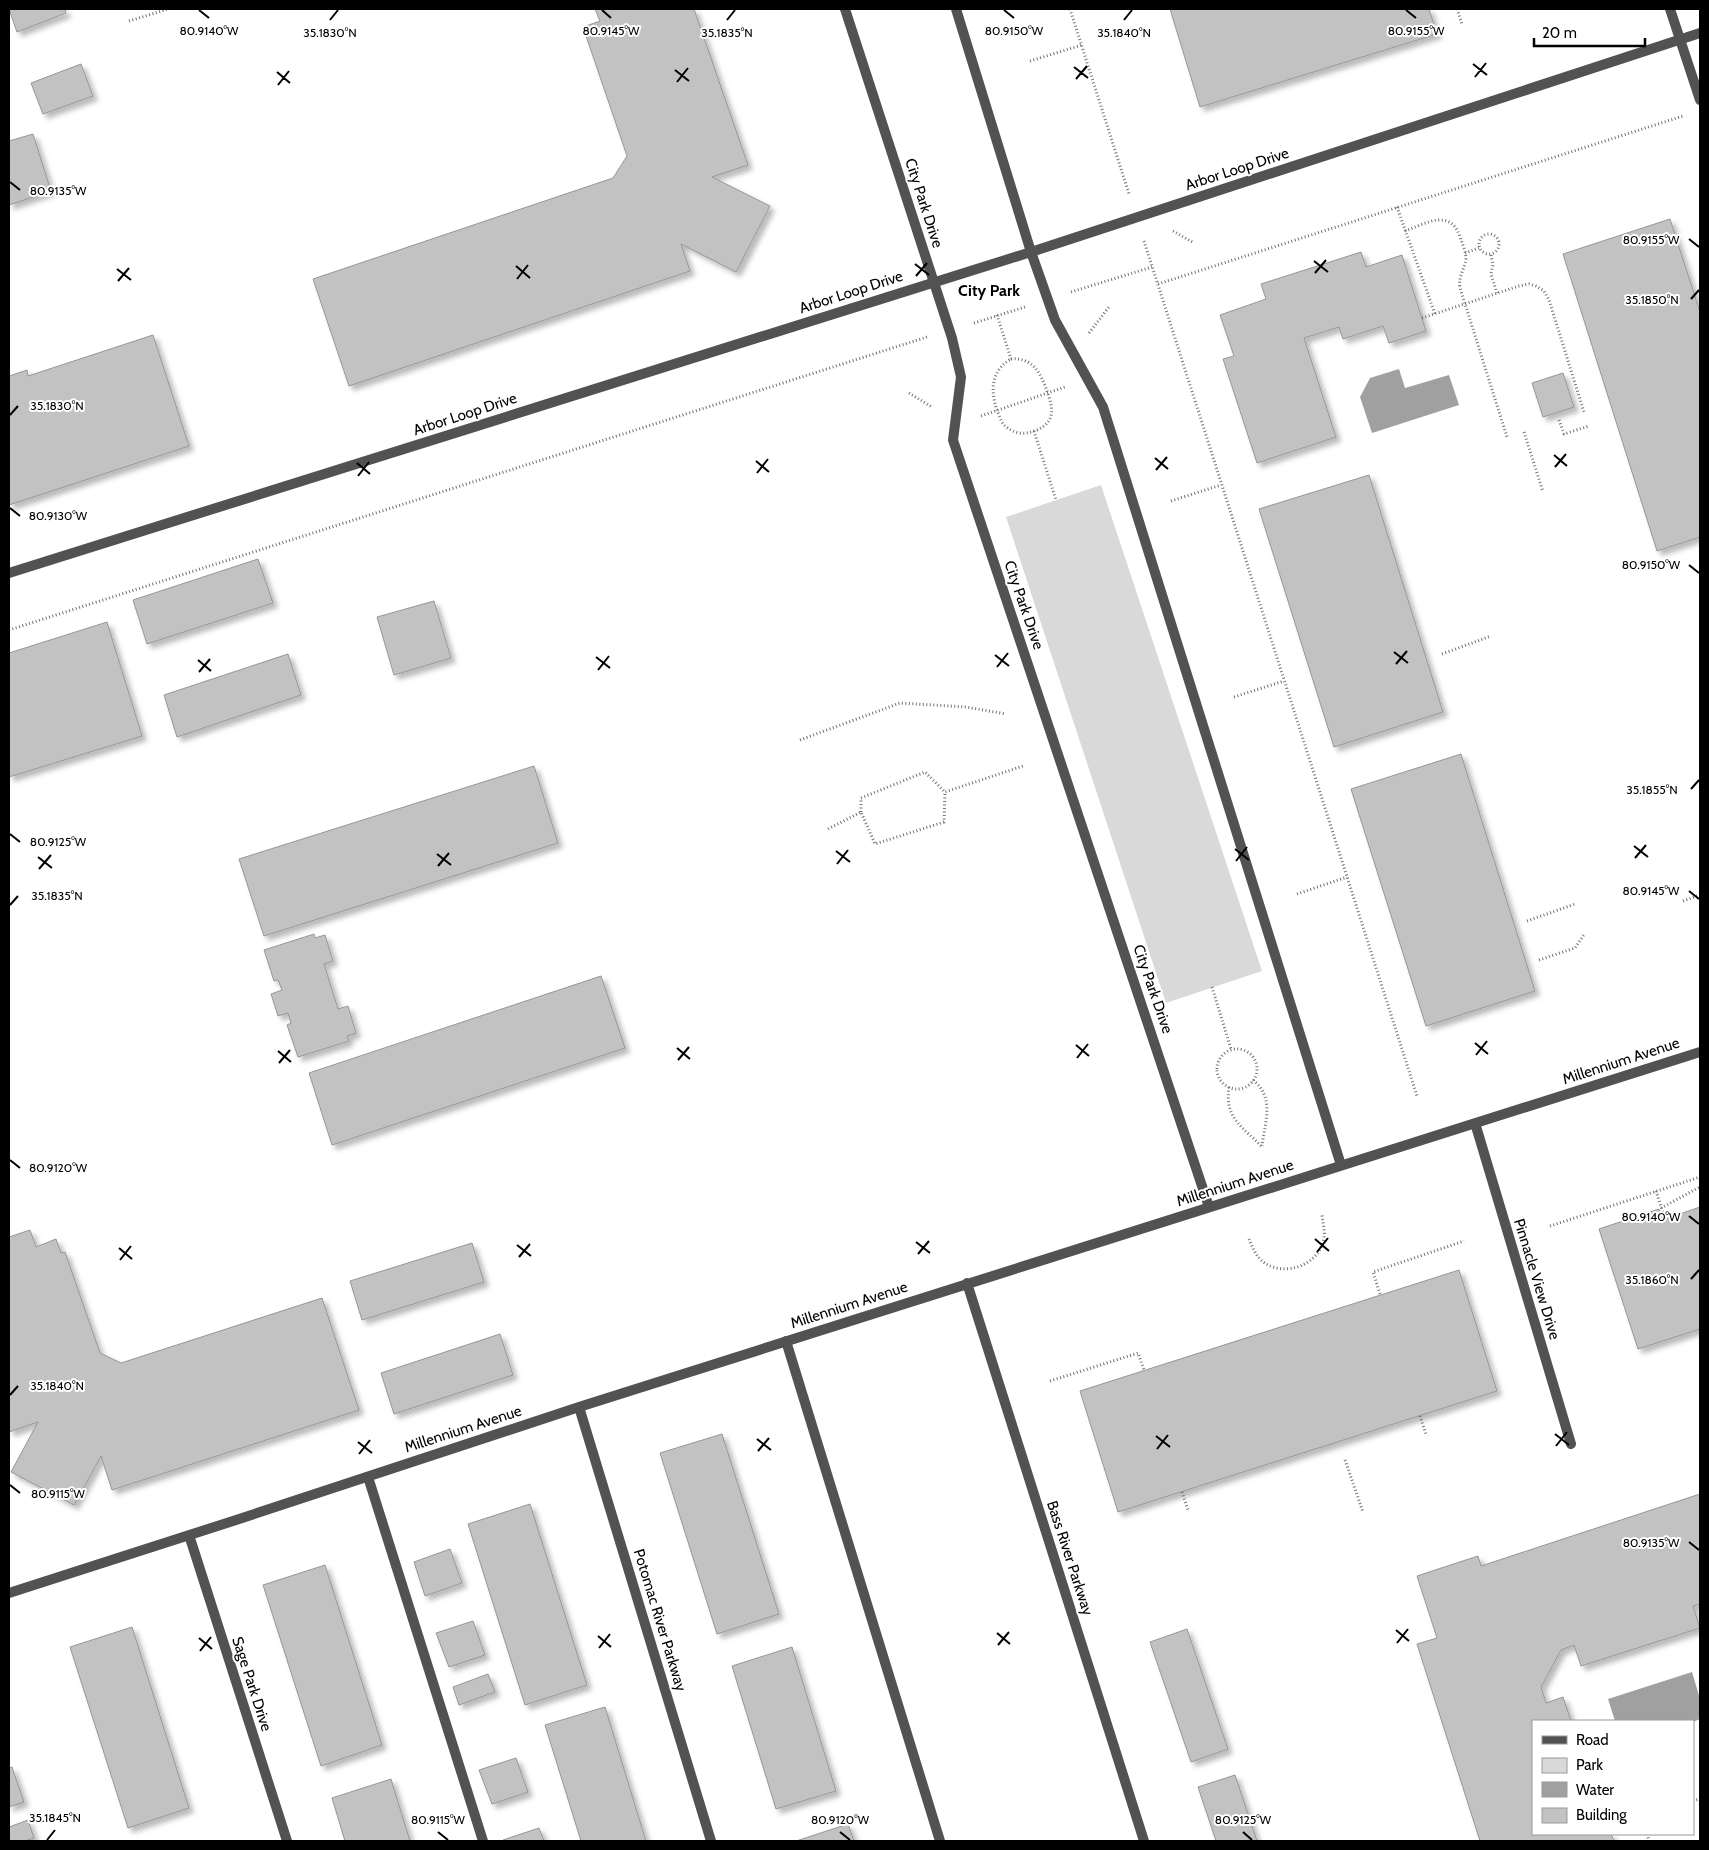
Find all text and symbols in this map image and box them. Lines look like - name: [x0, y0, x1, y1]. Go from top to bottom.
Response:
- scale bar: [1534, 15, 1645, 47]
- text: 80.9140°W: [180, 23, 239, 38]
- text: 80.9145°W: [583, 23, 640, 38]
- text: 80.9150°W: [985, 23, 1044, 38]
- text: 80.9155°W: [1388, 23, 1445, 38]
- text: 20 m: [1542, 24, 1577, 42]
- text: 35.1830°N: [303, 25, 357, 40]
- text: 35.1835°N: [701, 25, 753, 40]
- text: 35.1840°N: [1097, 25, 1151, 40]
- street label: Arbor Loop Drive: [1183, 144, 1291, 194]
- street label: City Park Drive: [901, 156, 947, 250]
- text: 80.9135°W: [30, 183, 87, 198]
- text: 80.9155°W: [1623, 232, 1680, 247]
- street label: Arbor Loop Drive: [797, 267, 905, 317]
- district label: City Park: [958, 281, 1020, 300]
- text: 35.1850°N: [1625, 292, 1679, 307]
- street label: Arbor Loop Drive: [411, 389, 519, 439]
- text: 35.1830°N: [30, 398, 84, 413]
- text: 80.9130°W: [29, 508, 88, 523]
- text: 80.9150°W: [1622, 557, 1681, 572]
- street label: City Park Drive: [1000, 558, 1048, 652]
- text: 35.1855°N: [1626, 782, 1678, 797]
- text: 80.9125°W: [30, 834, 87, 849]
- text: 80.9145°W: [1623, 883, 1680, 898]
- text: 35.1835°N: [31, 888, 83, 903]
- street label: City Park Drive: [1129, 942, 1177, 1036]
- street label: Millennium Avenue: [1560, 1034, 1682, 1088]
- street label: Millennium Avenue: [1174, 1156, 1296, 1210]
- text: 80.9120°W: [29, 1160, 88, 1175]
- text: 80.9140°W: [1622, 1209, 1681, 1224]
- street label: Pinnacle View Drive: [1510, 1216, 1564, 1342]
- text: 35.1860°N: [1625, 1272, 1679, 1287]
- street label: Millennium Avenue: [788, 1278, 910, 1332]
- text: 35.1840°N: [30, 1378, 84, 1393]
- street label: Millennium Avenue: [402, 1402, 524, 1456]
- text: 80.9115°W: [31, 1486, 86, 1501]
- street label: Bass River Parkway: [1043, 1498, 1097, 1618]
- text: 80.9135°W: [1623, 1535, 1680, 1550]
- street label: Potomac River Parkway: [630, 1547, 690, 1694]
- street label: Sage Park Drive: [228, 1634, 276, 1734]
- legend: [1532, 1720, 1694, 1835]
- text: Road: [1576, 1731, 1609, 1749]
- text: Park: [1576, 1756, 1603, 1774]
- text: Water: [1576, 1781, 1614, 1799]
- text: Building: [1576, 1806, 1627, 1824]
- text: 35.1845°N: [29, 1810, 81, 1825]
- text: 80.9115°W: [411, 1812, 466, 1827]
- text: 80.9120°W: [811, 1812, 870, 1827]
- text: 80.9125°W: [1215, 1812, 1272, 1827]

